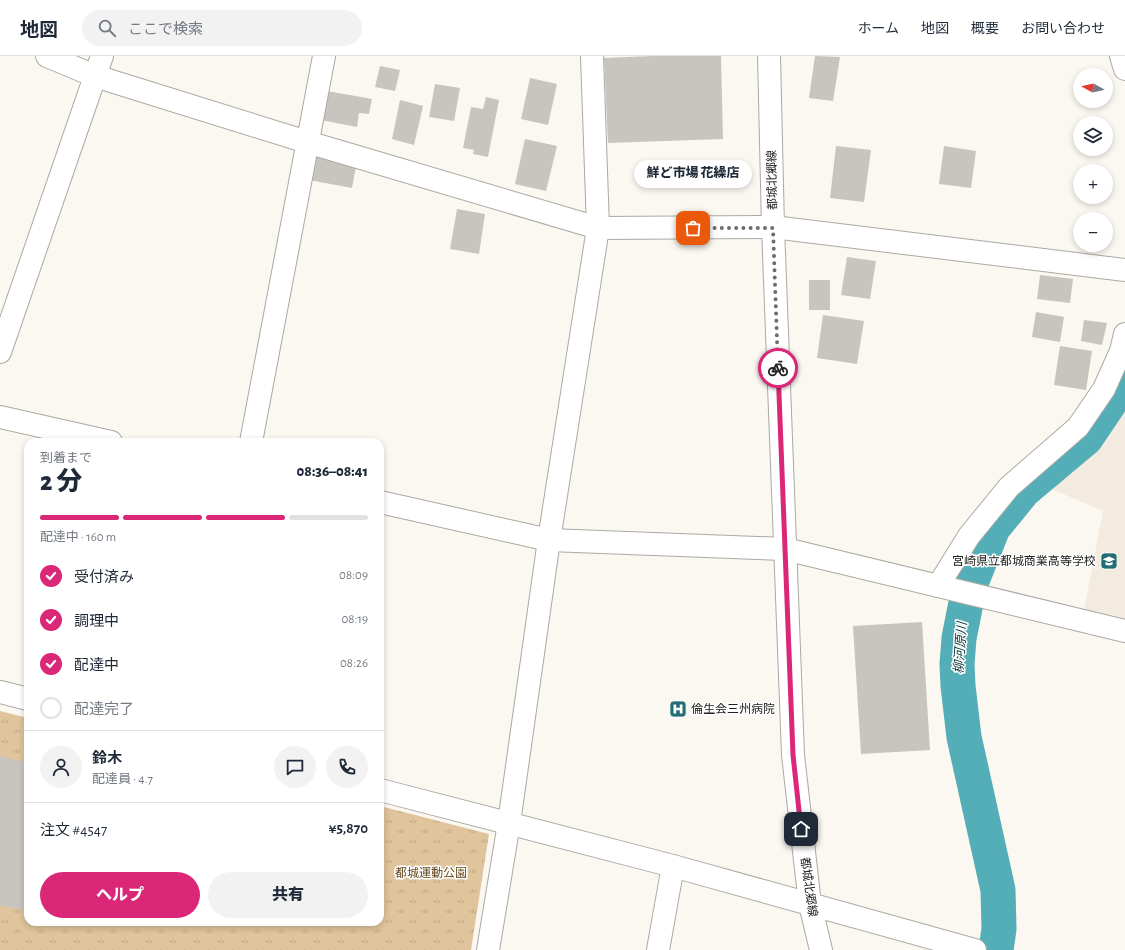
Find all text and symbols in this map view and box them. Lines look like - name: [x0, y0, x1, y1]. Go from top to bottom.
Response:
- search box: [82, 10, 362, 46]
- icon: search: [96, 17, 118, 39]
- text: 地図: [20, 21, 58, 40]
- text: ここで検索: [128, 22, 203, 37]
- text: ホーム: [857, 22, 899, 36]
- text: 地図: [921, 22, 949, 36]
- text: 概要: [971, 22, 999, 36]
- text: お問い合わせ: [1021, 22, 1105, 36]
- north arrow: [1073, 68, 1113, 108]
- map controls: [1073, 68, 1113, 252]
- button: layers: [1073, 116, 1113, 156]
- street label: 都城北郷線: [764, 150, 779, 210]
- callout: 鮮ど市場 花繰店: [634, 160, 752, 188]
- button: +: [1073, 164, 1113, 204]
- text: 鮮ど市場 花繰店: [647, 167, 739, 180]
- pin: [676, 211, 710, 245]
- button: −: [1073, 212, 1113, 252]
- icon: bag: [682, 217, 704, 239]
- courier: [758, 348, 798, 388]
- icon: bike: [767, 357, 789, 379]
- text: 到着まで: [40, 452, 92, 465]
- text: 08:36–08:41: [297, 464, 368, 479]
- text: 2 分: [40, 469, 82, 495]
- text: 配達中 · 160 m: [40, 531, 116, 544]
- school or university icon: 宮崎県立都城商業高等学校: [1099, 551, 1119, 571]
- place label: 宮崎県立都城商業高等学校: [952, 554, 1096, 567]
- icon: check: [40, 565, 62, 587]
- text: 08:09: [339, 569, 368, 582]
- text: 受付済み: [74, 570, 134, 585]
- icon: check: [40, 609, 62, 631]
- text: 08:19: [341, 613, 368, 626]
- text: 調理中: [74, 614, 119, 629]
- water label: 柳河原川: [952, 620, 969, 674]
- icon: check: [40, 653, 62, 675]
- text: 08:26: [340, 657, 368, 670]
- text: 配達中: [74, 658, 119, 673]
- hospital icon: 倫生会三州病院: [668, 699, 688, 719]
- text: 配達完了: [74, 702, 134, 717]
- place label: 倫生会三州病院: [691, 702, 775, 715]
- button: person: [40, 746, 82, 788]
- button: chat: [274, 746, 316, 788]
- button: phone: [326, 746, 368, 788]
- text: 鈴木: [92, 751, 122, 766]
- text: 配達員 · 4.7: [92, 773, 153, 786]
- pin: [784, 812, 818, 846]
- icon: home: [790, 818, 812, 840]
- text: ¥5,870: [329, 821, 368, 836]
- text: 注文 #4547: [40, 823, 107, 838]
- street label: 都城北郷線: [799, 856, 820, 918]
- park label: 都城運動公園: [395, 866, 467, 879]
- button: ヘルプ: [40, 872, 200, 918]
- button: 共有: [208, 872, 368, 918]

